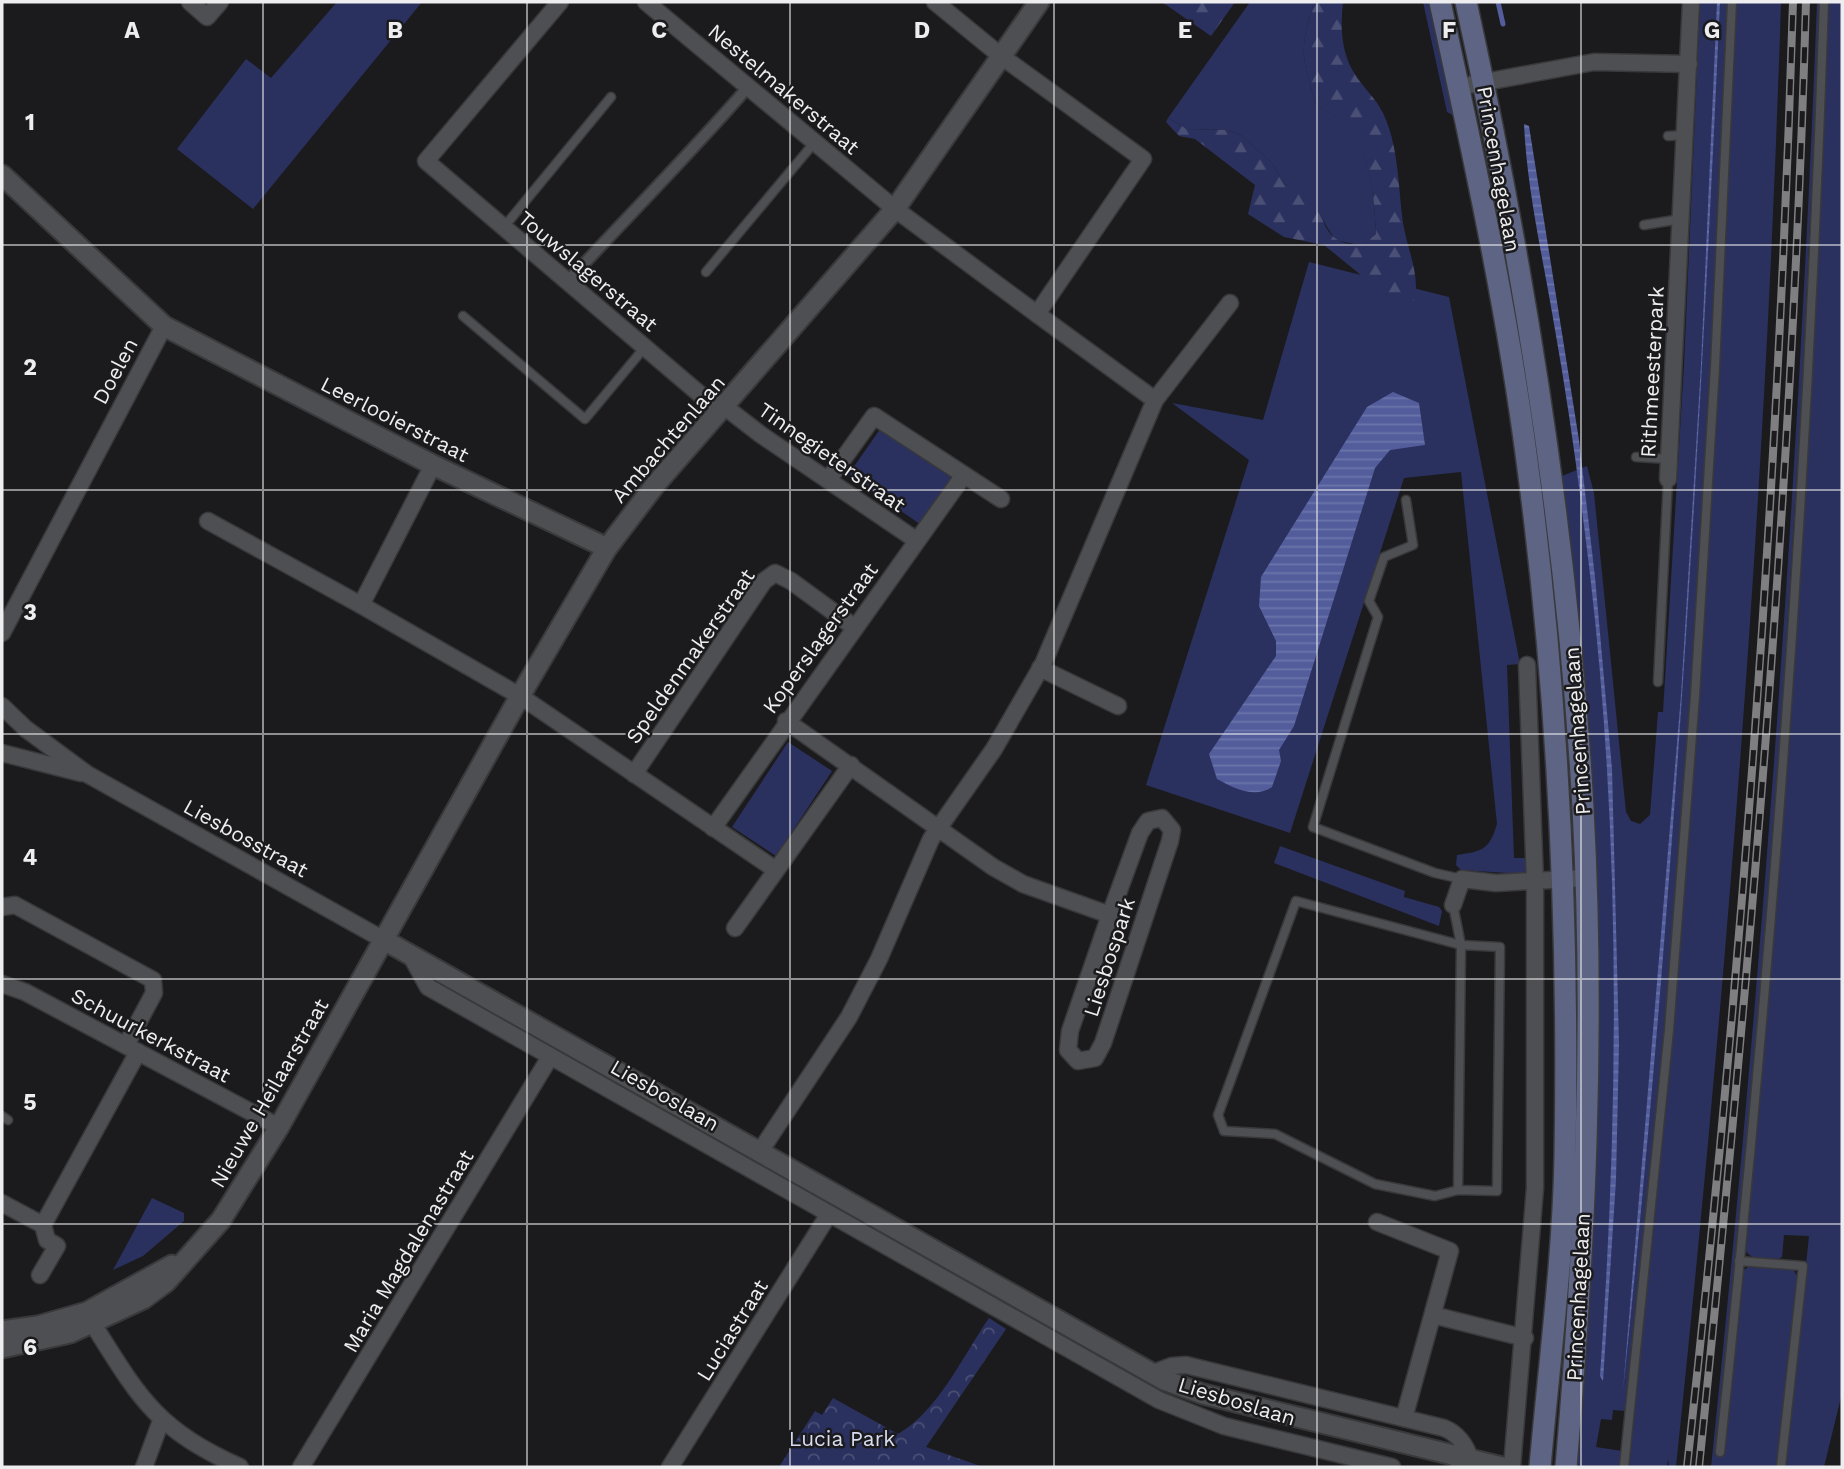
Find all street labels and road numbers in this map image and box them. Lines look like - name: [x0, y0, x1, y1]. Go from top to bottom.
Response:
- street label: Nestelmakerstraat: [703, 18, 865, 160]
- street label: Princenhagelaan: [1472, 84, 1526, 254]
- street label: Touwslagerstraat: [513, 205, 663, 337]
- street label: Rithmeesterpark: [1635, 286, 1669, 458]
- street label: Doelen: [87, 334, 143, 408]
- street label: Ambachtenlaan: [606, 370, 730, 508]
- street label: Leerlooierstraat: [317, 371, 473, 467]
- street label: Tinnegieterstraat: [754, 397, 911, 517]
- street label: Koperslagerstraat: [757, 558, 883, 718]
- street label: Speldenmakerstraat: [620, 564, 760, 748]
- street label: Princenhagelaan: [1559, 646, 1595, 816]
- street label: Liesbosstraat: [179, 794, 313, 883]
- street label: Liesbospark: [1078, 894, 1140, 1020]
- street label: Schuurkerkstraat: [67, 982, 235, 1088]
- street label: Nieuwe Heilaarstraat: [205, 994, 333, 1192]
- street label: Liesboslaan: [606, 1054, 724, 1136]
- street label: Maria Magdalenastraat: [338, 1145, 479, 1357]
- street label: Princenhagelaan: [1561, 1212, 1595, 1382]
- street label: Luciastraat: [691, 1275, 773, 1385]
- street label: Liesboslaan: [1175, 1371, 1299, 1431]

